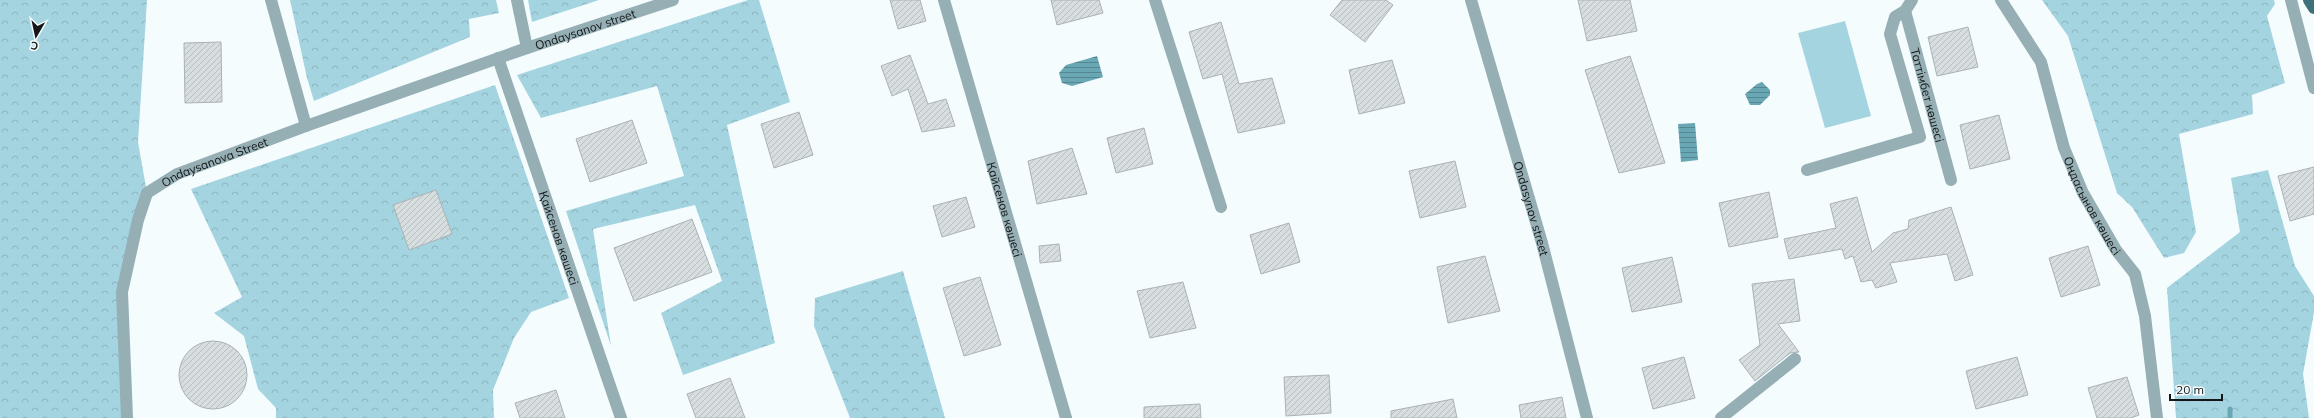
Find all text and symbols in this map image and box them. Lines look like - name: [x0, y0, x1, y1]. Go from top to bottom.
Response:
- street label: Ondaysanov street: [533, 5, 637, 52]
- north arrow: [16, 16, 56, 56]
- text: С: [29, 38, 39, 53]
- street label: Таттімбет көшесі: [1908, 46, 1948, 144]
- street label: Ondaysanova Street: [158, 133, 270, 190]
- street label: Оңдасынов көшесі: [2061, 154, 2124, 258]
- street label: Ondasynov street: [1511, 159, 1552, 257]
- street label: Қайсенов көшесі: [984, 160, 1026, 259]
- street label: Қайсенов көшесі: [536, 189, 582, 287]
- scale bar: [2170, 376, 2222, 402]
- text: 20 m: [2176, 382, 2204, 397]

